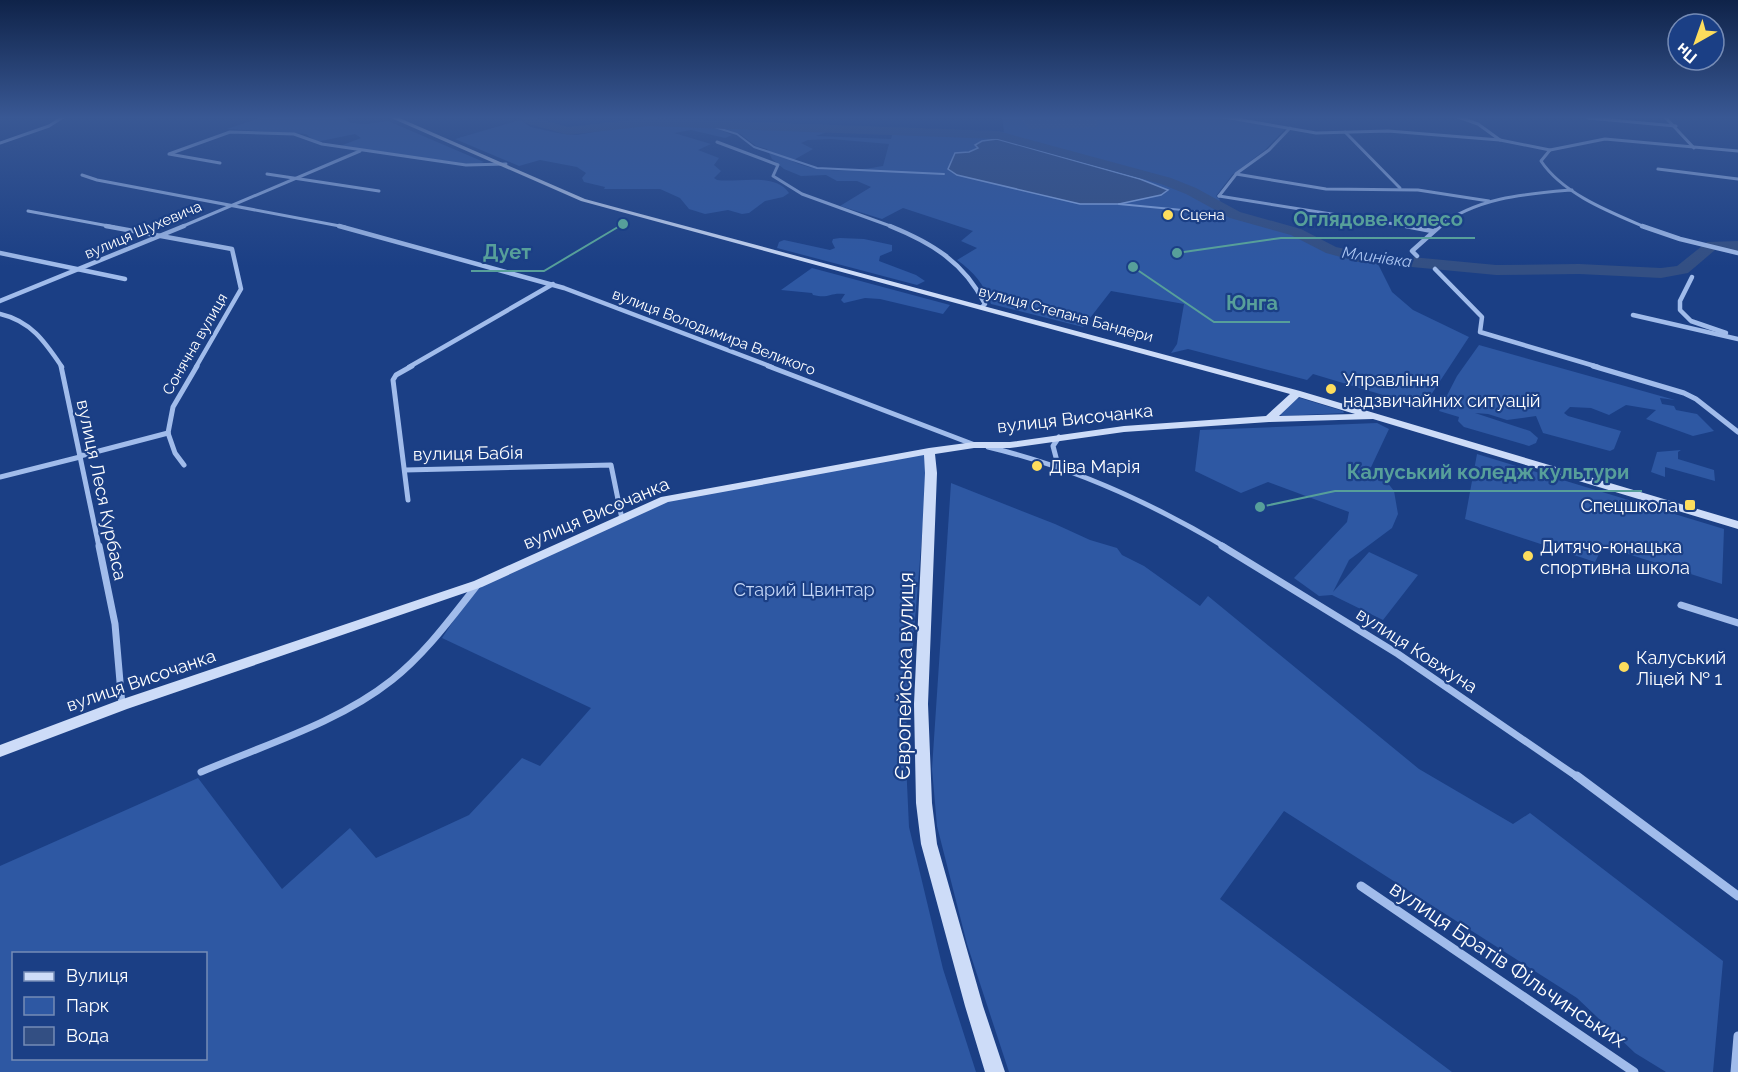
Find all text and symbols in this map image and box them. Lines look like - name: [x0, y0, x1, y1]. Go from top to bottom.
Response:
- north arrow: [1666, 12, 1726, 72]
- text: Пн: [1672, 39, 1701, 67]
- street label: вулиця Шухевича: [82, 197, 204, 263]
- callout: Оглядове колесо: [1281, 200, 1475, 238]
- place label: Сцена: [1180, 206, 1225, 224]
- text: Оглядове колесо: [1293, 207, 1463, 231]
- marker: Сцена: [1161, 208, 1175, 222]
- callout: Дует: [471, 233, 544, 271]
- text: Дует: [483, 240, 531, 264]
- water label: Млинівка: [1341, 243, 1413, 271]
- street label: вулиця Степана Бандери: [977, 282, 1155, 346]
- callout: Юнга: [1214, 284, 1290, 322]
- street label: вулиця Володимира Великого: [610, 285, 818, 379]
- street label: Сонячна вулиця: [159, 290, 231, 398]
- text: Юнга: [1226, 291, 1278, 315]
- place label: Управління надзвичайних ситуацій: [1343, 369, 1541, 411]
- marker: Управління надзвичайних ситуацій: [1324, 382, 1338, 396]
- street label: вулиця Леся Курбаса: [73, 398, 131, 582]
- street label: вулиця Височанка: [996, 399, 1154, 437]
- street label: вулиця Бабія: [413, 442, 523, 464]
- callout: Калуський коледж культури: [1335, 453, 1642, 491]
- place label: Діва Марія: [1049, 456, 1140, 477]
- marker: Діва Марія: [1030, 459, 1044, 473]
- text: Калуський коледж культури: [1347, 460, 1629, 484]
- street label: вулиця Височанка: [520, 473, 672, 553]
- place label: Спецшкола: [1580, 495, 1678, 516]
- marker: Спецшкола: [1683, 498, 1697, 512]
- place label: Дитячо-юнацька спортивна школа: [1540, 536, 1690, 578]
- marker: Дитячо-юнацька спортивна школа: [1521, 549, 1535, 563]
- street label: Європейська вулиця: [890, 572, 918, 780]
- park label: Старий Цвинтар: [733, 579, 875, 600]
- street label: вулиця Ковжуна: [1353, 603, 1481, 697]
- street label: вулиця Височанка: [64, 645, 218, 715]
- place label: Калуський Ліцей № 1: [1636, 647, 1726, 689]
- marker: Калуський Ліцей № 1: [1617, 660, 1631, 674]
- street label: вулиця Братів Фільчинських: [1385, 875, 1631, 1053]
- legend: [12, 952, 207, 1060]
- text: Вулиця: [66, 965, 128, 986]
- text: Парк: [66, 995, 109, 1016]
- text: Вода: [66, 1025, 109, 1046]

